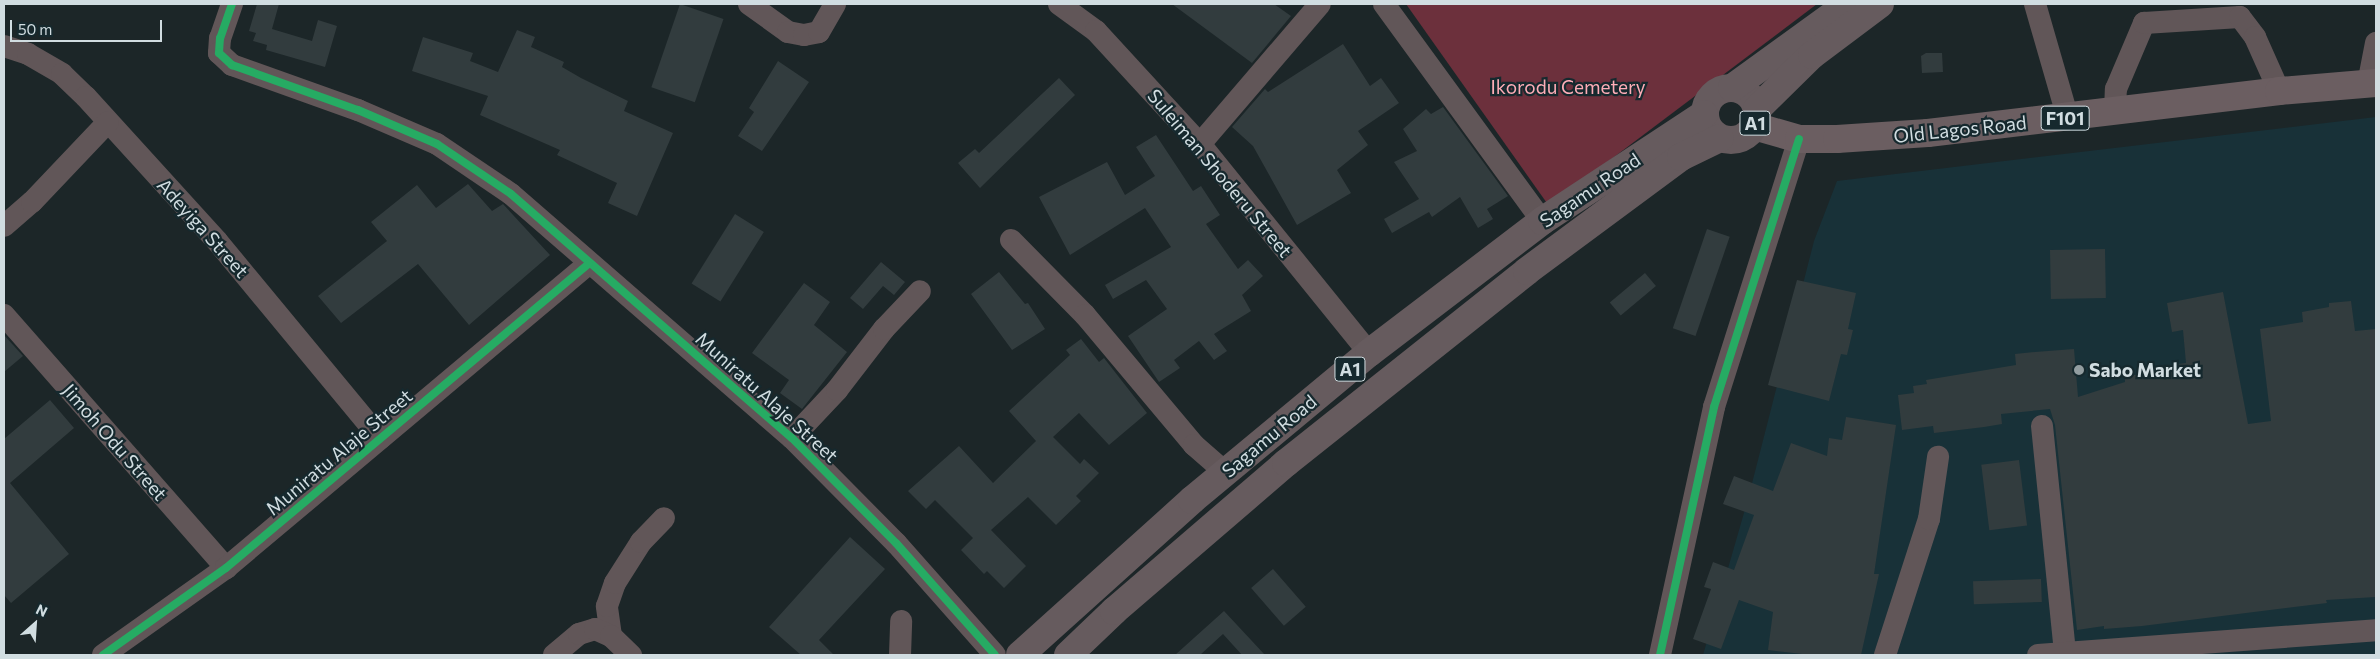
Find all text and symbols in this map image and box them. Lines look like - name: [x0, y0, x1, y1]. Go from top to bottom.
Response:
- scale bar: [12, 10, 165, 42]
- text: 50 m: [18, 20, 52, 38]
- park label: Ikorodu Cemetery: [1491, 76, 1645, 98]
- street label: Suleiman Shoderu Street: [1143, 84, 1297, 262]
- road number: F101: [2040, 102, 2090, 134]
- road number: A1: [1739, 108, 1771, 138]
- street label: Old Lagos Road: [1892, 111, 2028, 147]
- street label: Sagamu Road: [1535, 148, 1645, 232]
- street label: Adeyiga Street: [153, 174, 253, 282]
- street label: Muniratu Alaje Street: [691, 327, 843, 467]
- road number: A1: [1334, 354, 1366, 384]
- place label: Sabo Market: [2089, 359, 2201, 381]
- marker: Sabo Market: [2073, 364, 2085, 376]
- street label: Jimoh Odu Street: [58, 379, 172, 505]
- street label: Muniratu Alaje Street: [261, 384, 417, 520]
- street label: Sagamu Road: [1217, 390, 1321, 482]
- north arrow: [10, 599, 60, 649]
- text: N: [33, 600, 50, 620]

